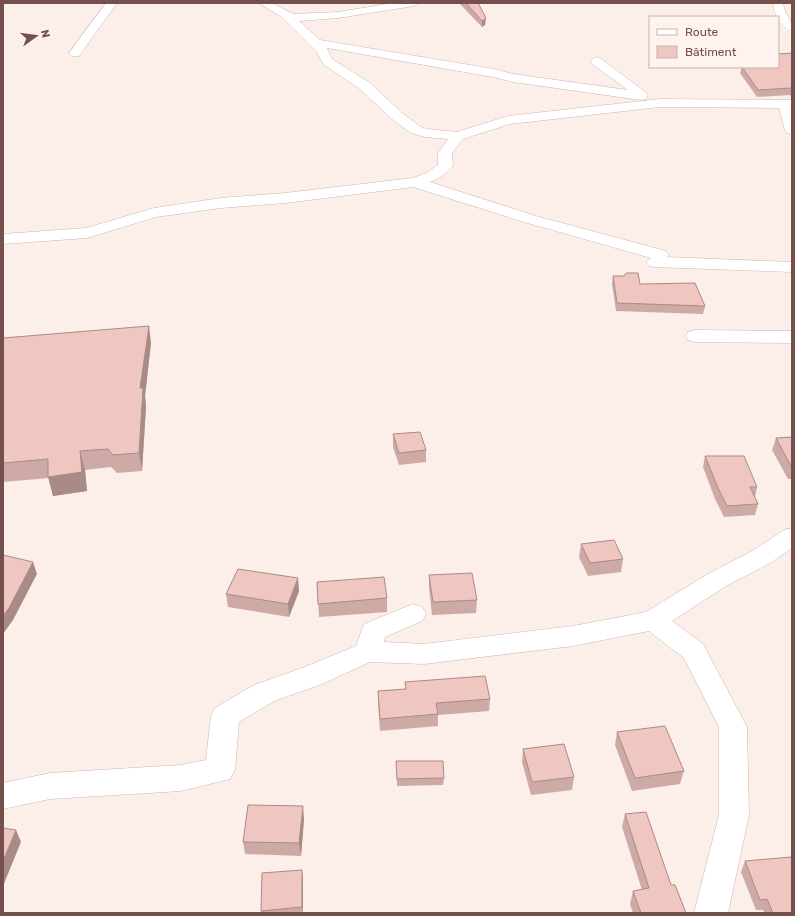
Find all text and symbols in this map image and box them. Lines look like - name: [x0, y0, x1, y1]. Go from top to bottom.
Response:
- north arrow: [16, 16, 56, 56]
- legend: [649, 16, 779, 68]
- text: Route: [685, 25, 719, 39]
- text: N: [38, 28, 53, 39]
- text: Bâtiment: [685, 45, 737, 59]

